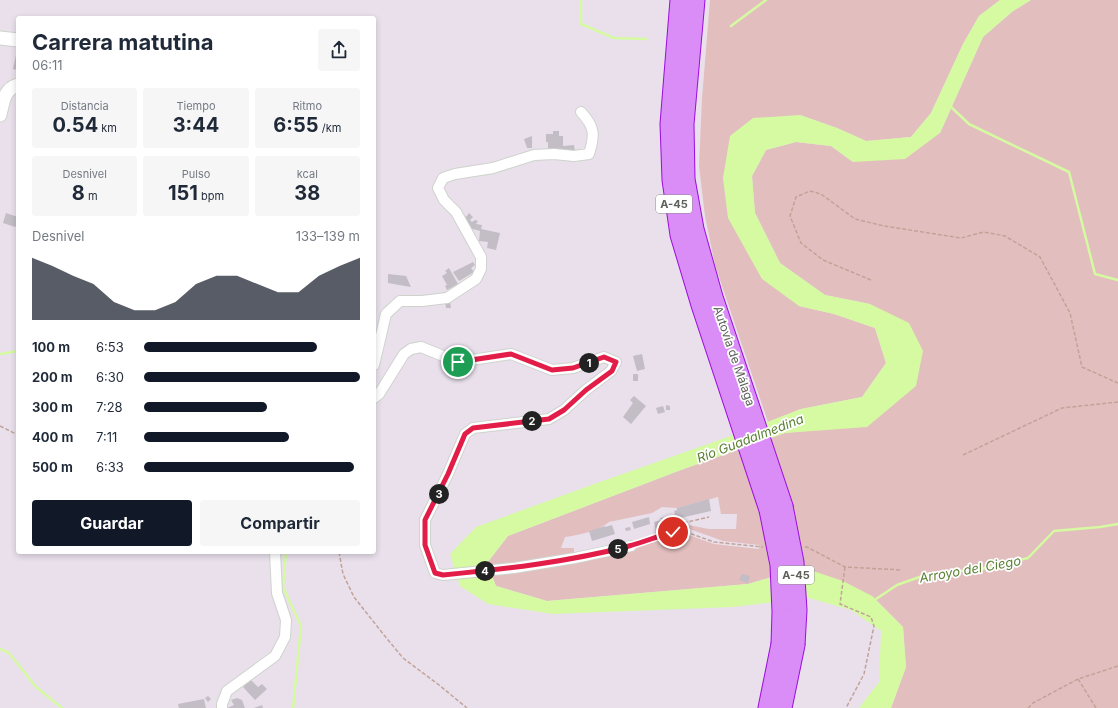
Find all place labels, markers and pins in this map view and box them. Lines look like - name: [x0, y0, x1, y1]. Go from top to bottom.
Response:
- pin: [441, 345, 475, 379]
- pin: 1: [579, 353, 599, 373]
- pin: 2: [522, 411, 542, 431]
- pin: 3: [429, 484, 449, 504]
- pin: [656, 515, 690, 549]
- pin: 5: [608, 539, 628, 559]
- pin: 4: [475, 561, 495, 581]

